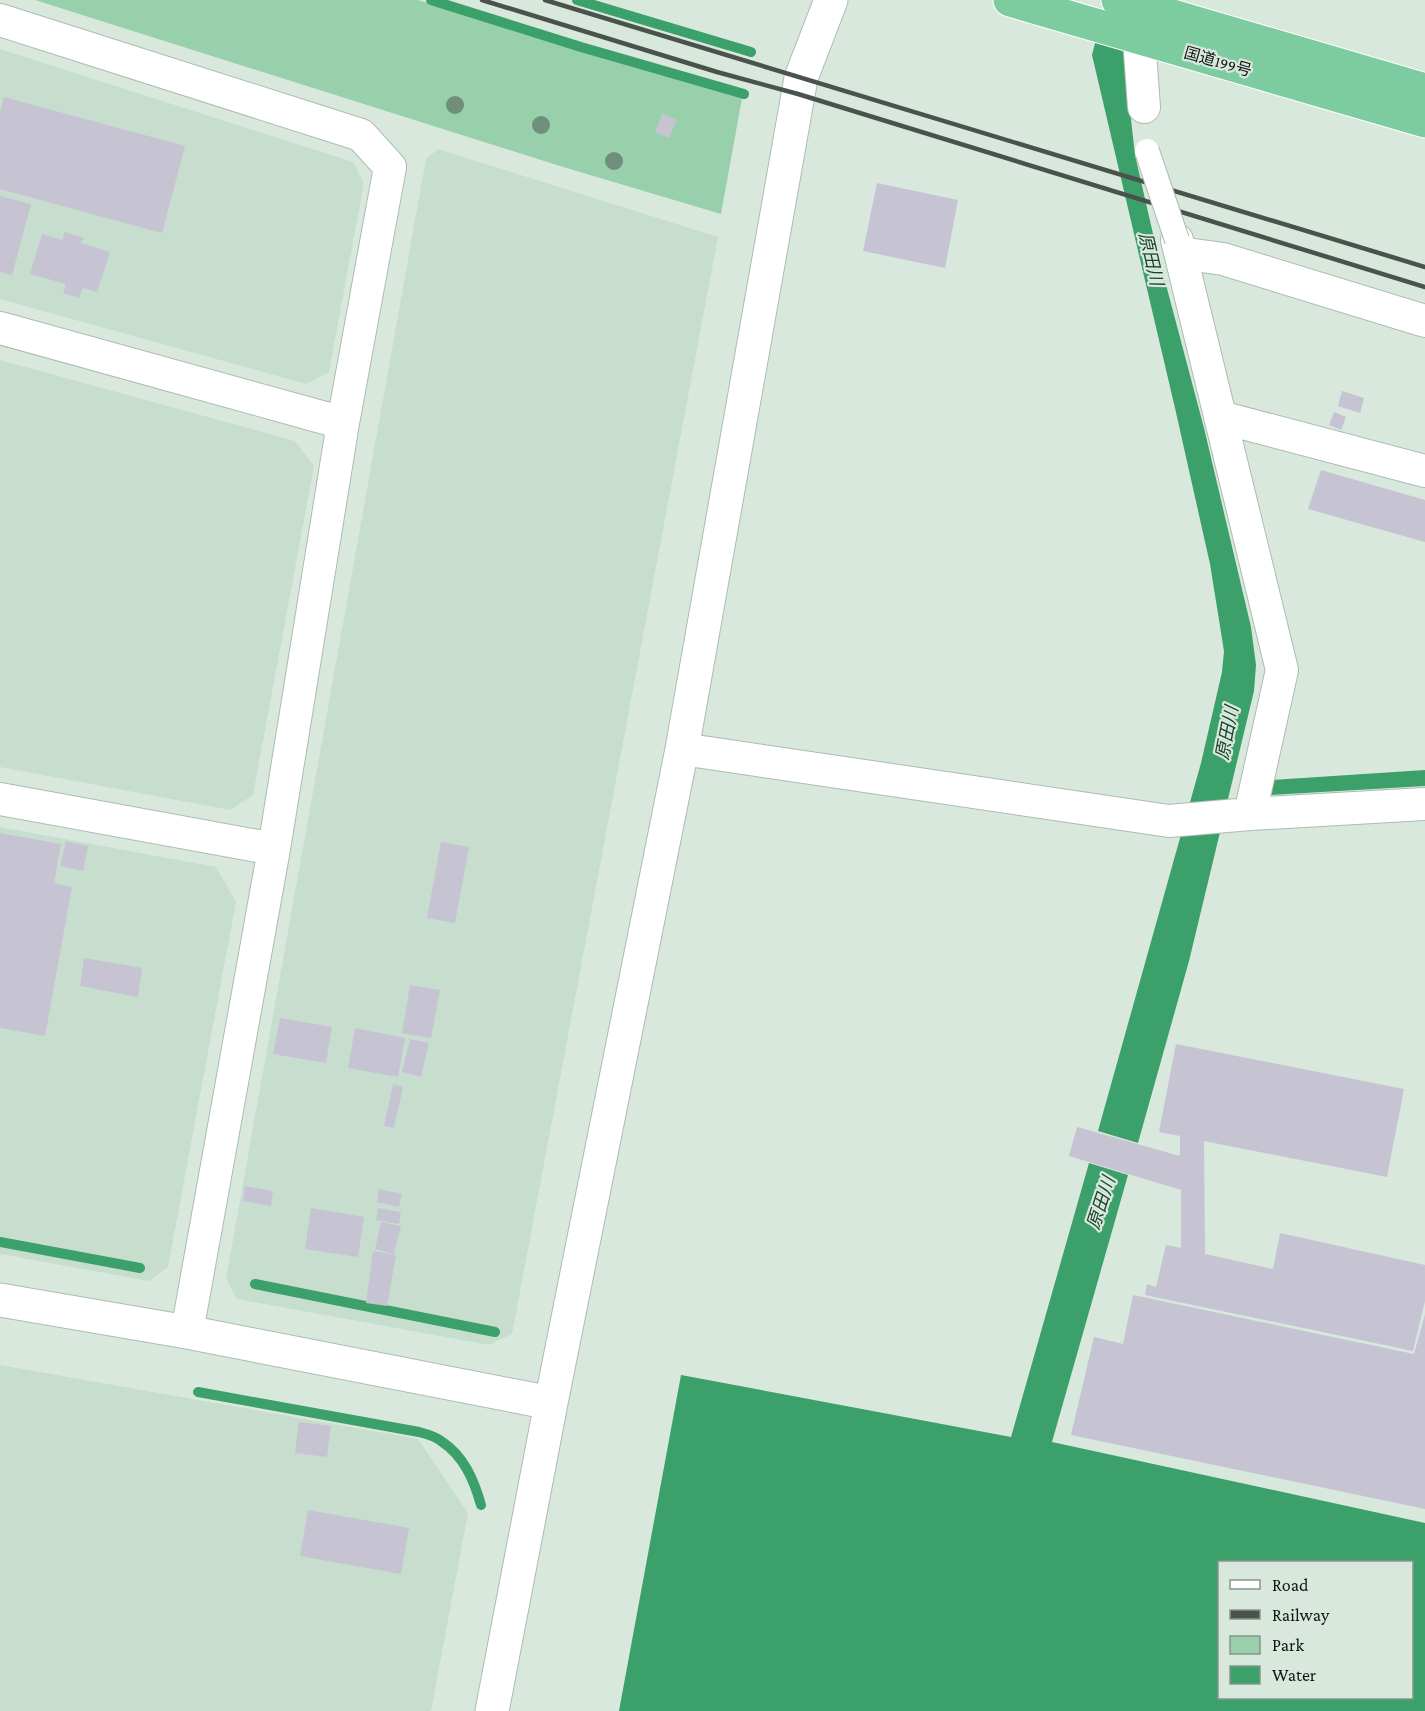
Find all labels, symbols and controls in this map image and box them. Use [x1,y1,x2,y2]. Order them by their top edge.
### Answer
street label: 国道199号 [1182,44,1254,79]
water label: 原田川 [1135,230,1167,290]
water label: 原田川 [1212,703,1242,761]
water label: 原田川 [1083,1172,1119,1232]
legend [1218,1561,1413,1699]
text: Road [1272,1575,1309,1595]
text: Railway [1272,1605,1330,1625]
text: Park [1272,1635,1304,1655]
text: Water [1272,1665,1317,1685]

